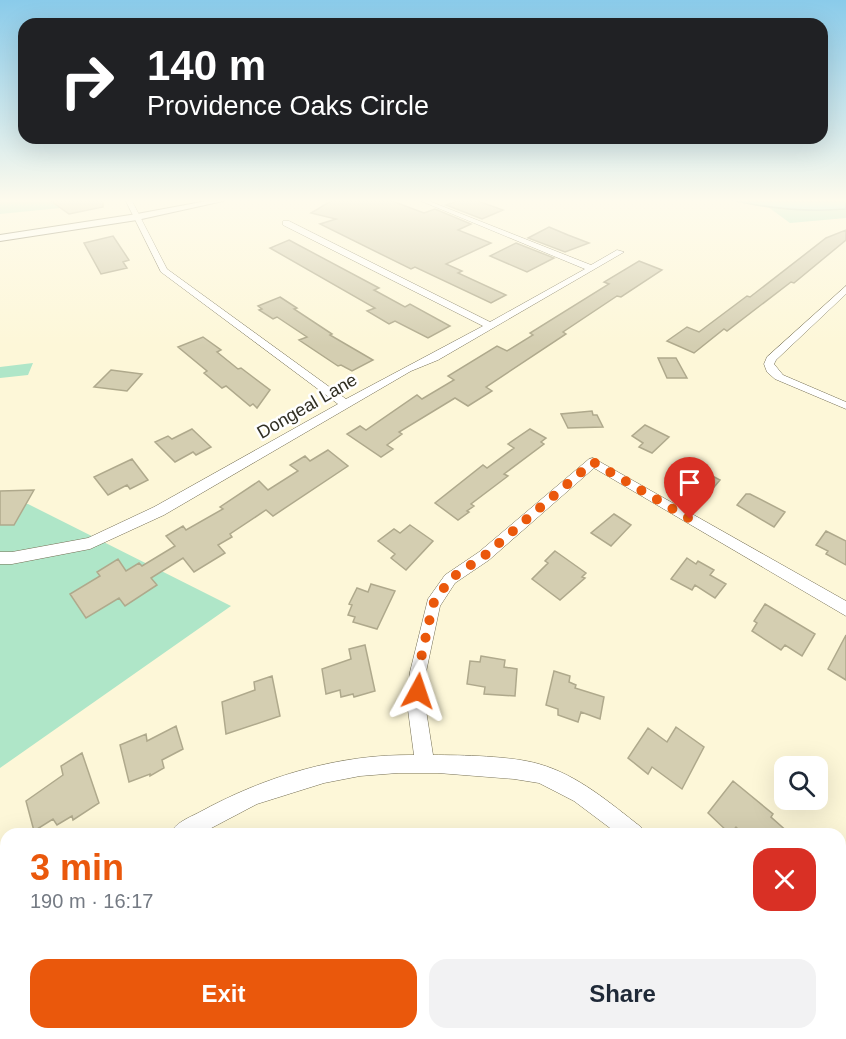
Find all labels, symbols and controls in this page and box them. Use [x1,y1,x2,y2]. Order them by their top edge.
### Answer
icon: right [48,42,126,120]
text: 140 m [147,42,266,89]
text: Providence Oaks Circle [147,91,429,121]
street label: Dongeal Lane [253,369,361,443]
pin [664,457,715,519]
icon: arrive [673,466,706,499]
position arrow [386,659,450,723]
map controls [774,756,828,810]
button: search [774,756,828,810]
text: 3 min [30,847,124,888]
button: close [753,848,816,911]
text: 190 m · 16:17 [30,890,153,912]
button: Exit [30,959,417,1028]
button: Share [429,959,816,1028]

